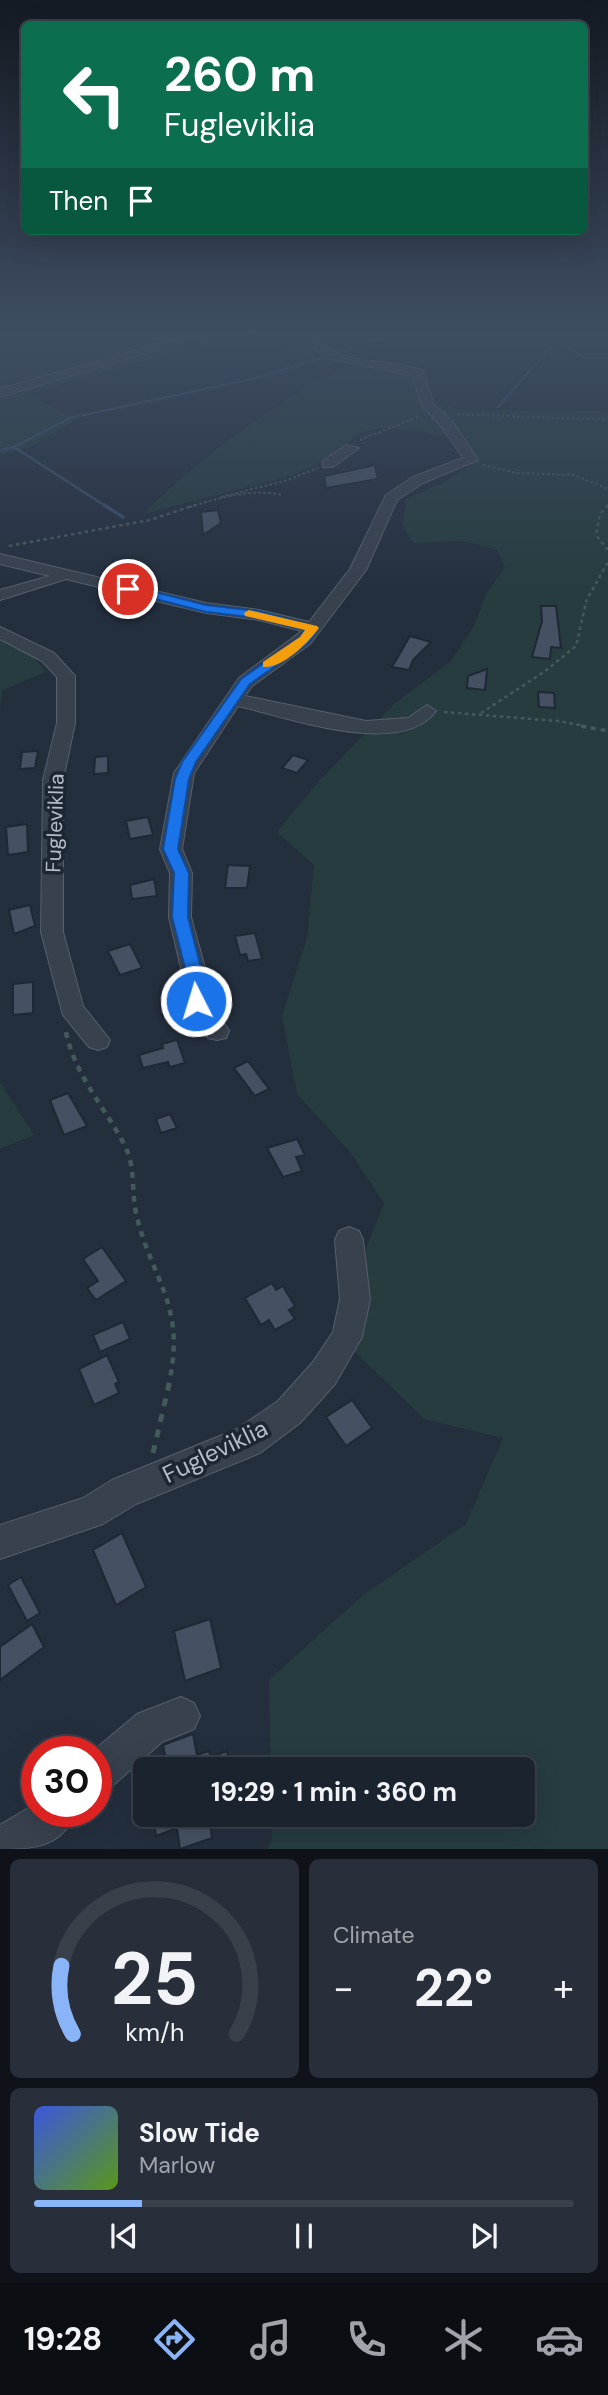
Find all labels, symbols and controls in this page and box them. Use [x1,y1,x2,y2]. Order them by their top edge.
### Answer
text: 260 m [164,42,315,106]
icon: left [49,49,140,140]
text: Fugleviklia [164,104,315,146]
icon: arrive [122,182,160,220]
text: Then [49,184,108,218]
pin [98,559,158,619]
icon: arrive [109,570,147,608]
street label: Fugleviklia [39,773,71,873]
position arrow [159,964,233,1038]
street label: Fugleviklia [157,1412,273,1490]
speed limit sign: 30 [21,1736,112,1827]
text: 19:29 · 1 min · 360 m [211,1775,457,1809]
text: Climate [333,1920,415,1950]
text: 25 [111,1933,198,2028]
text: 22° [414,1954,493,2022]
text: − [333,1963,354,2013]
text: + [553,1963,574,2013]
text: km/h [125,2016,184,2049]
text: Slow Tide [139,2116,260,2150]
text: Marlow [139,2150,215,2180]
icon: previous [105,2217,143,2255]
icon: pause [285,2217,323,2255]
icon: next [465,2217,503,2255]
icon: directions [150,2315,199,2364]
icon: music [246,2315,295,2364]
icon: phone [342,2315,391,2364]
icon: climate [439,2315,488,2364]
icon: car [535,2315,584,2364]
text: 19:28 [24,2318,102,2360]

